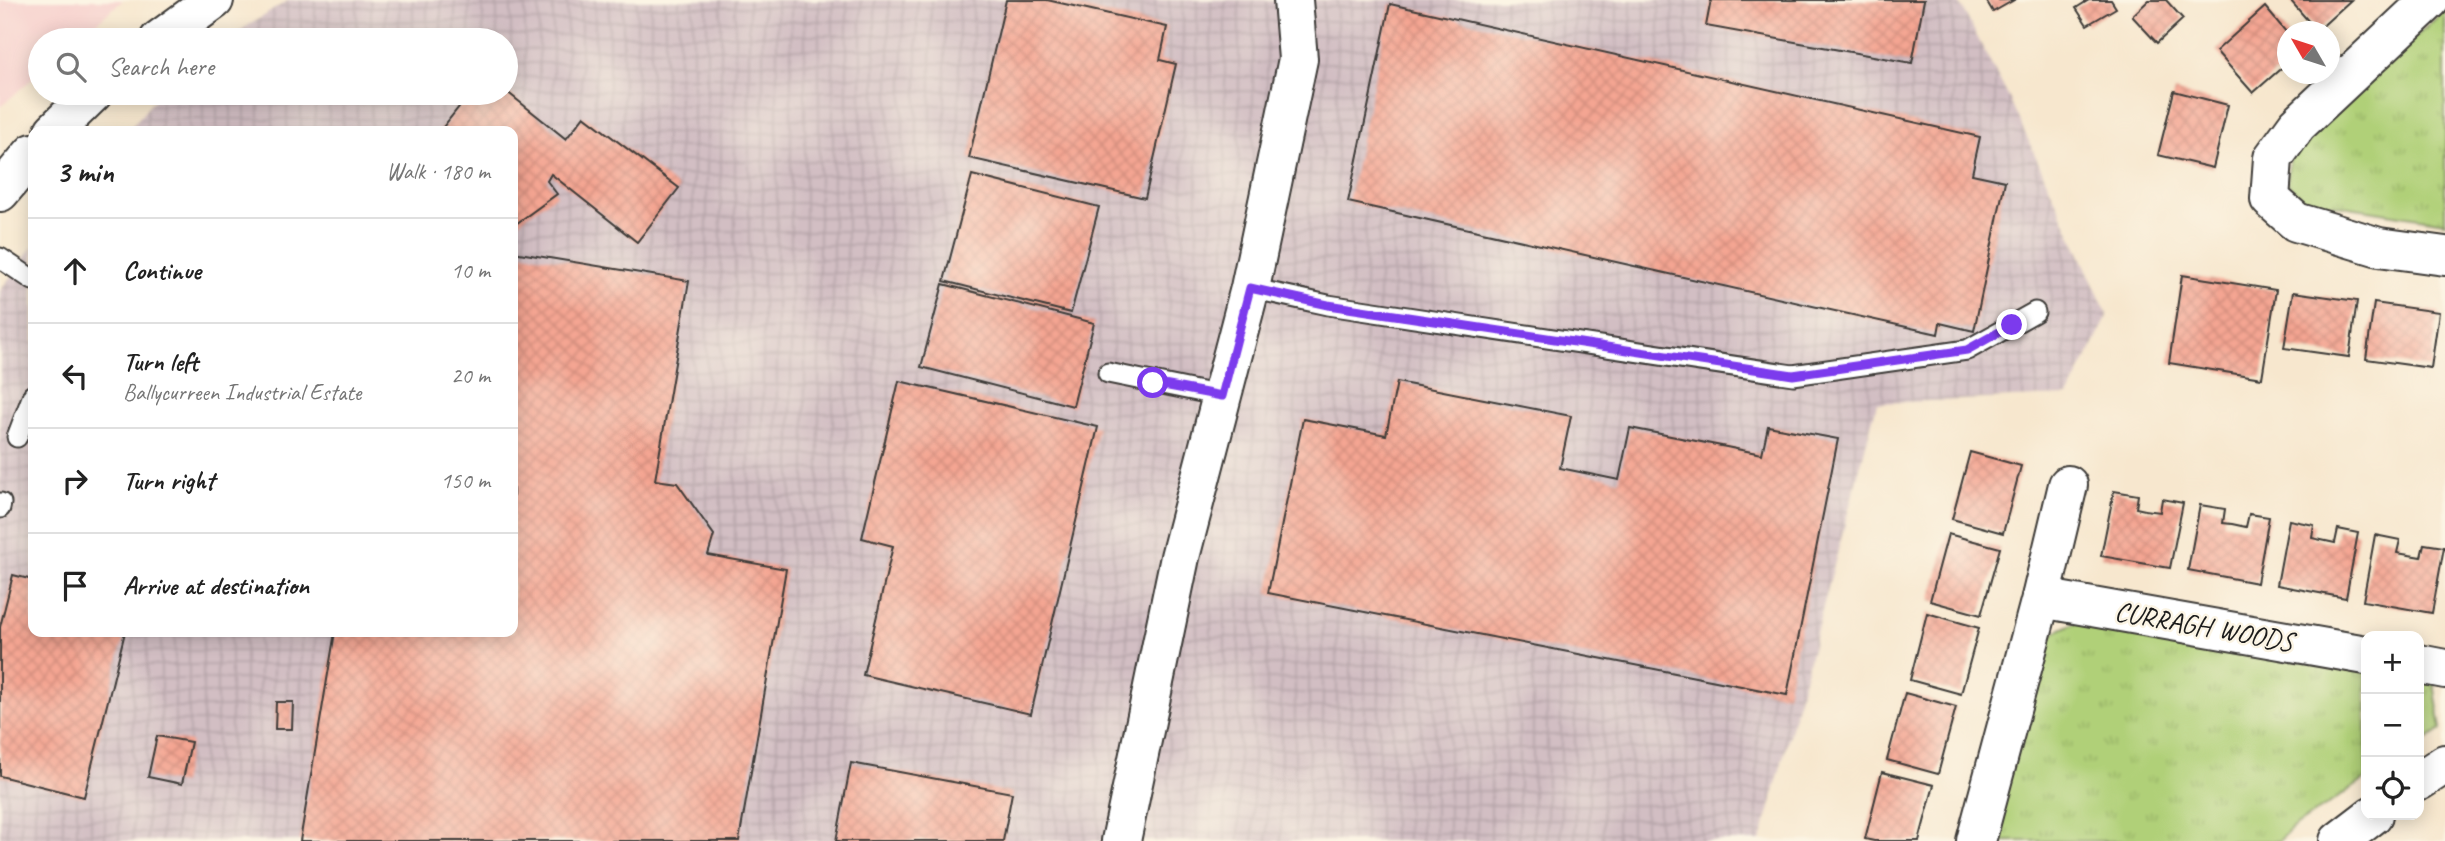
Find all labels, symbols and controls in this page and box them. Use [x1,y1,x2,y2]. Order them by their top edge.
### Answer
north arrow [2277,21,2340,84]
search box [28,28,518,105]
icon: search [52,48,90,86]
text: Search here [108,50,214,83]
text: 3 min [56,153,113,191]
text: Walk · 180 m [386,157,490,186]
icon: ahead [56,252,94,290]
text: Continue [123,254,201,287]
text: 10 m [451,256,490,285]
route end [1996,309,2027,340]
text: Turn left [123,345,198,378]
icon: left [56,357,94,395]
text: 20 m [451,361,490,390]
route start [1137,367,1168,398]
text: Ballycurreen Industrial Estate [123,378,361,407]
icon: right [56,462,94,500]
text: Turn right [123,464,214,497]
text: 150 m [441,466,490,495]
icon: arrive [56,567,94,605]
text: Arrive at destination [123,569,309,602]
street label: CURRAGH WOODS [2112,593,2299,660]
map controls [2361,631,2424,820]
button: + [2361,631,2424,694]
button: − [2361,694,2424,757]
button: locate [2361,757,2424,820]

